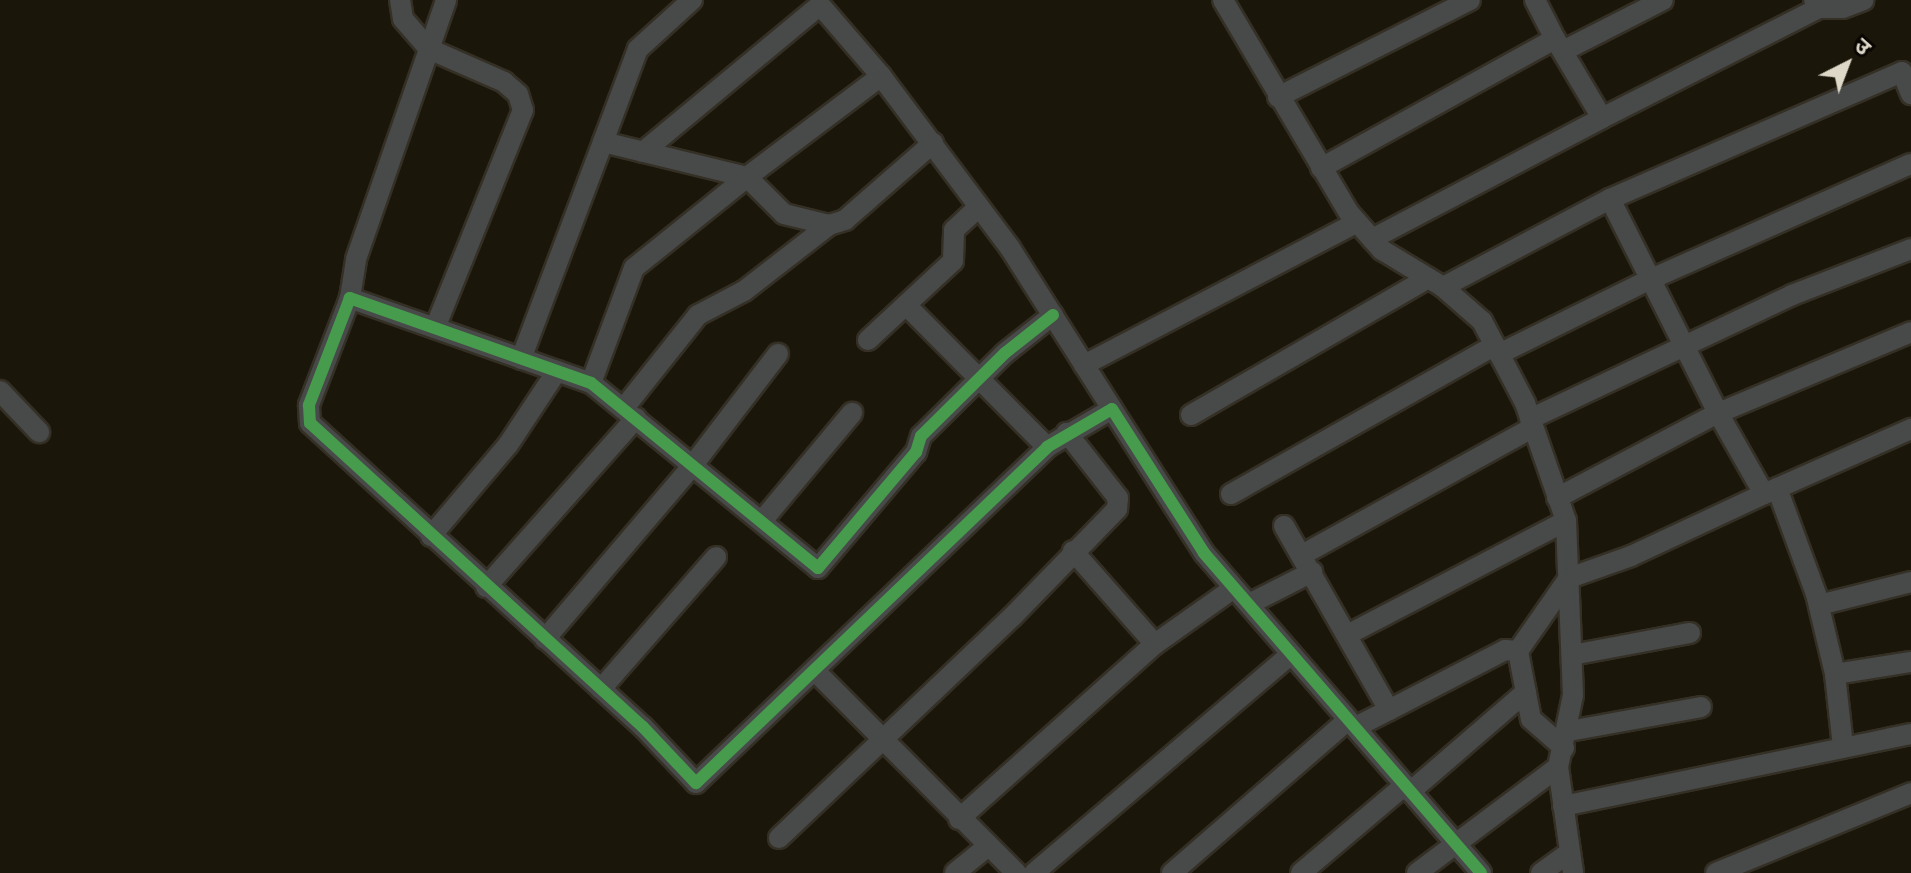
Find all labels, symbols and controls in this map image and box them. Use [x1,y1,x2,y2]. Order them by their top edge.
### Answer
north arrow [1807,24,1887,104]
text: उ [1850,31,1877,60]

